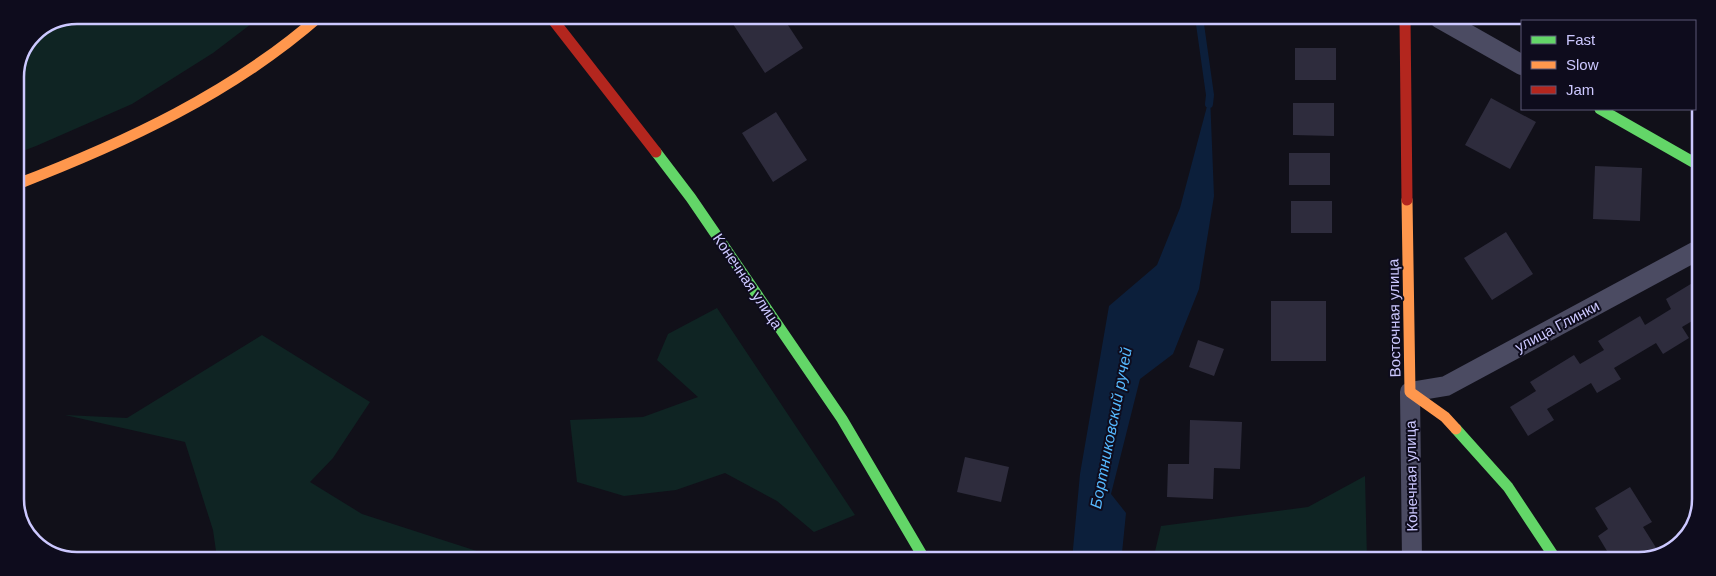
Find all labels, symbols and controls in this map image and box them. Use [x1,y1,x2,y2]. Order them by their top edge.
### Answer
legend [1521,20,1696,110]
text: Fast [1566,31,1596,48]
text: Slow [1566,56,1599,73]
text: Jam [1566,81,1594,98]
street label: Конечная улица [710,230,786,332]
street label: Восточная улица [1384,258,1404,377]
street label: улица Глинки [1512,297,1602,355]
water label: Бортниковский ручей [1087,346,1135,510]
street label: Конечная улица [1402,420,1420,532]

